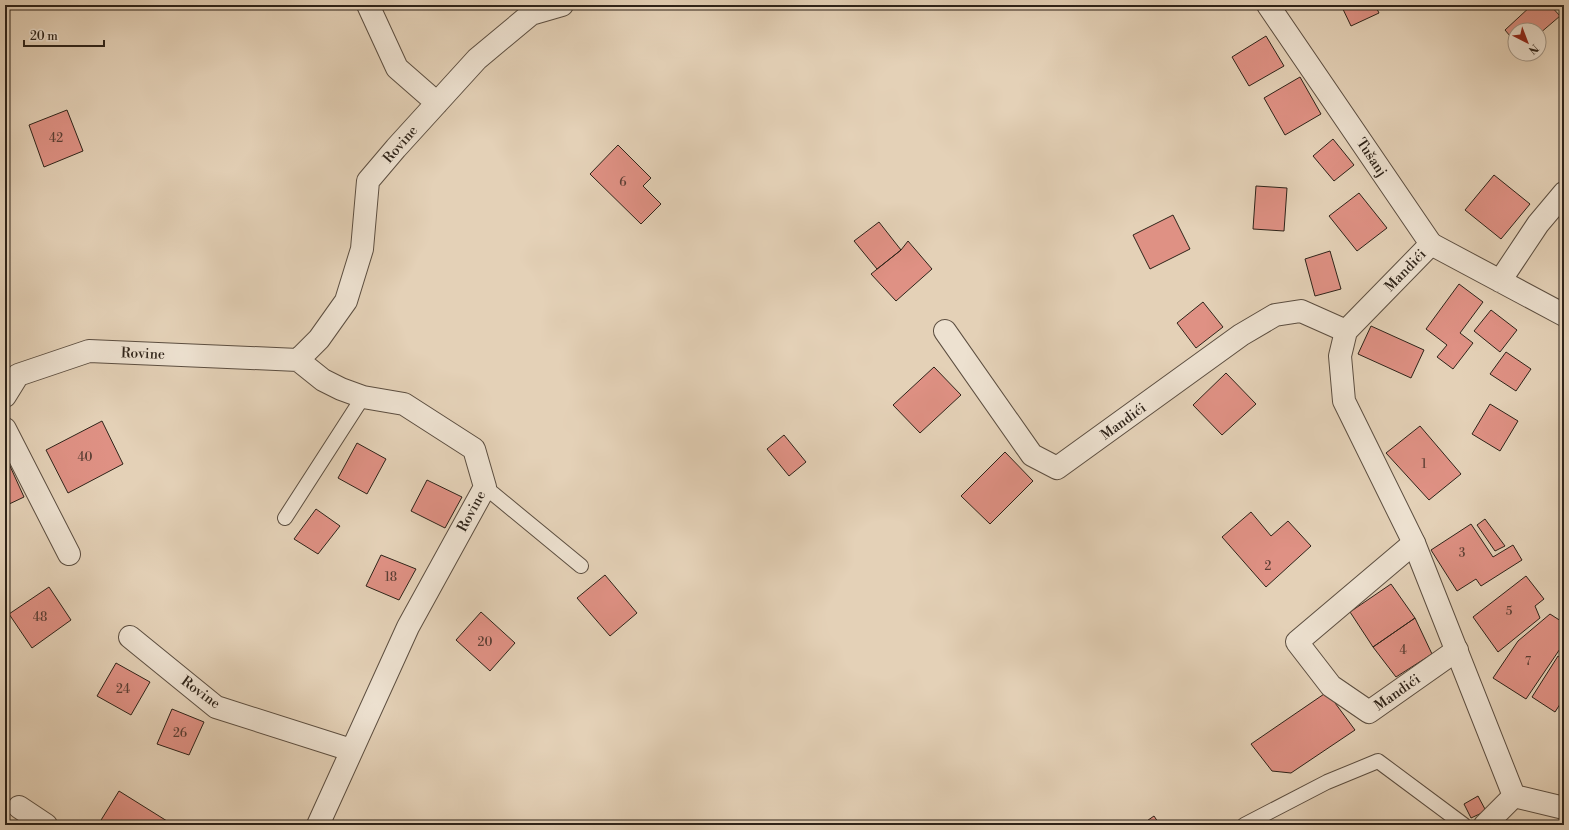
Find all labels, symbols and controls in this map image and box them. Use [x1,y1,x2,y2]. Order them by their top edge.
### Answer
scale bar [24,22,104,48]
north arrow [1507,22,1547,62]
text: 20 m [30,29,58,44]
text: N [1525,41,1541,57]
street label: Rovine [379,122,422,167]
house number: 42 [49,131,63,146]
street label: Tušanj [1352,135,1391,180]
house number: 6 [619,175,627,190]
street label: Mandići [1381,245,1431,296]
street label: Rovine [121,344,165,364]
street label: Mandići [1097,399,1150,444]
house number: 40 [77,450,93,465]
house number: 1 [1421,457,1427,472]
street label: Rovine [454,488,490,535]
house number: 3 [1459,546,1466,561]
house number: 2 [1265,559,1272,574]
house number: 18 [385,570,397,585]
house number: 5 [1506,604,1513,619]
house number: 48 [33,610,47,625]
house number: 20 [478,635,492,650]
house number: 4 [1399,643,1407,658]
house number: 7 [1525,654,1531,669]
street label: Mandići [1371,670,1424,715]
street label: Rovine [177,673,224,713]
house number: 24 [116,682,130,697]
house number: 26 [173,726,187,741]

